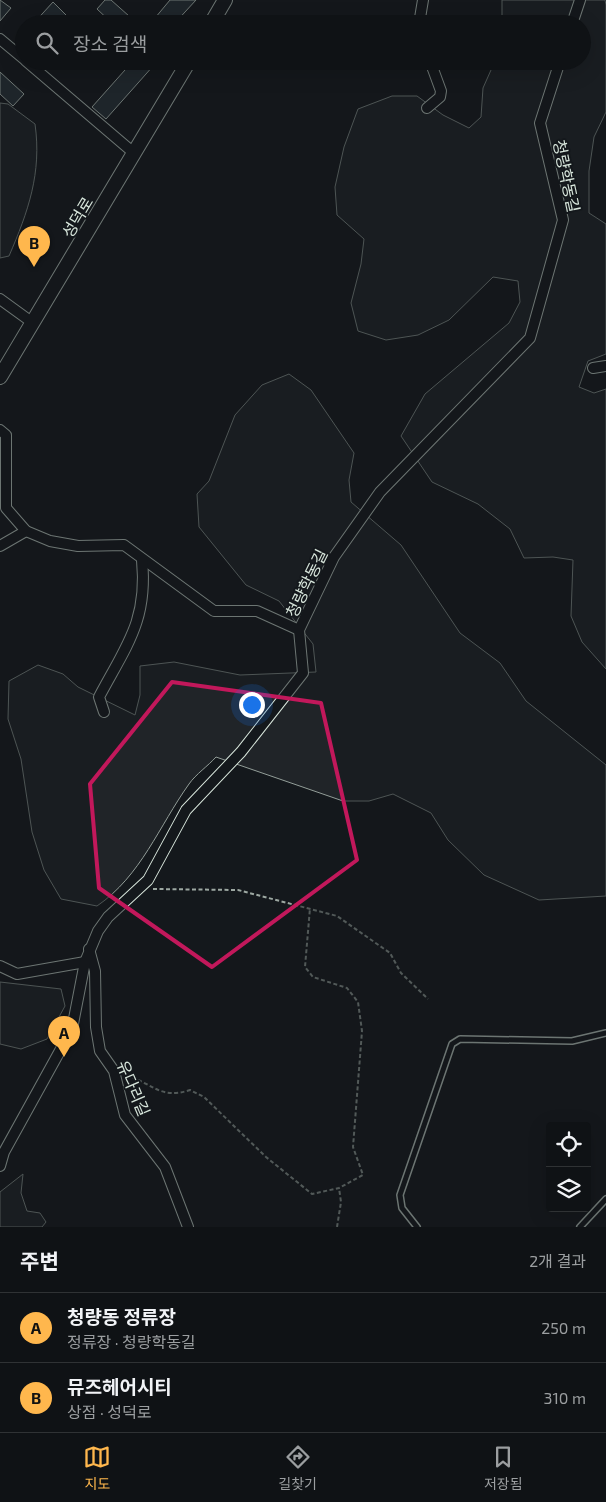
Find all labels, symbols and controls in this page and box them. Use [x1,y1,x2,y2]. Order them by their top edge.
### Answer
search box [15,15,591,70]
icon: search [33,29,61,57]
text: 장소 검색 [73,32,147,55]
street label: 청량학동길 [550,138,584,214]
street label: 성덕로 [57,193,97,241]
pin: B [18,226,50,267]
street label: 청량학동길 [281,546,331,620]
your location [239,692,265,718]
pin: A [48,1016,80,1057]
street label: 유다리길 [114,1057,154,1119]
map controls [546,1122,591,1212]
button: locate [546,1122,591,1167]
button: layers [546,1167,591,1212]
text: 주변 [20,1248,59,1273]
text: 2개 결과 [529,1251,586,1270]
text: 청량동 정류장 [67,1305,176,1328]
text: A [31,1318,41,1337]
text: 250 m [541,1318,586,1337]
text: 정류장 · 청량학동길 [67,1332,196,1351]
text: 뮤즈헤어시티 [67,1375,172,1398]
text: B [31,1388,41,1407]
text: 310 m [544,1388,586,1407]
text: 상점 · 성덕로 [67,1402,152,1421]
tab: 지도 [83,1443,111,1493]
tab: 길찾기 [278,1443,317,1493]
tab: 저장됨 [484,1443,523,1493]

